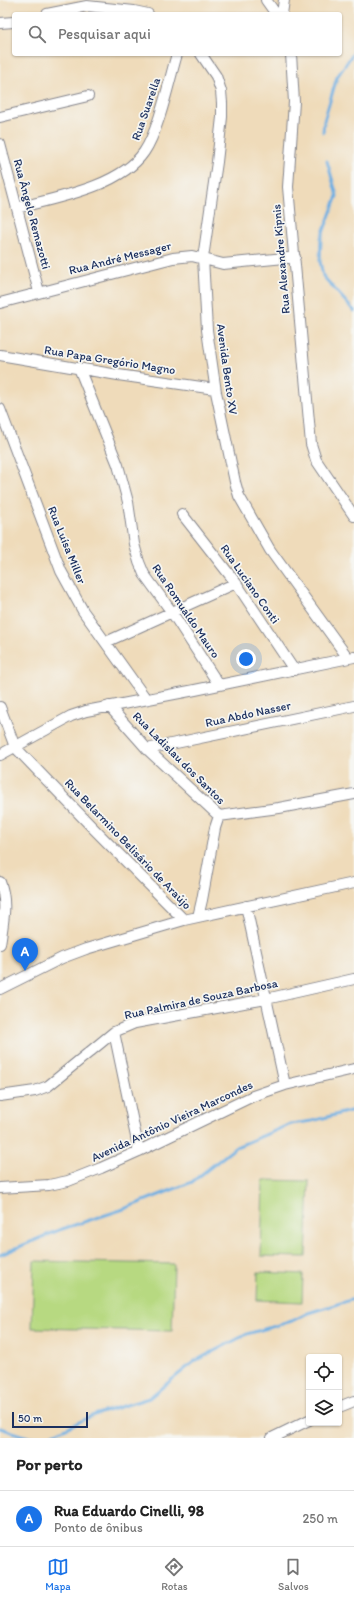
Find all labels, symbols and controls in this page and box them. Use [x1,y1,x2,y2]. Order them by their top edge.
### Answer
search box [12,12,342,56]
icon: search [26,23,48,45]
text: Pesquisar aqui [58,25,151,43]
street label: Rua Suarella [129,75,164,142]
street label: Rua Ângelo Remazotti [11,157,53,271]
street label: Rua Alexandre Kipnis [269,204,293,314]
street label: Rua André Messager [67,238,173,277]
street label: Avenida Bento XV [214,323,240,415]
street label: Rua Papa Gregório Magno [43,343,177,377]
street label: Rua Luísa Miller [45,504,89,586]
street label: Rua Luciano Conti [218,542,282,626]
street label: Rua Romualdo Mauro [149,561,223,661]
your location [236,649,256,669]
street label: Rua Abdo Nasser [204,698,292,730]
street label: Rua Ladislau dos Santos [130,709,228,807]
street label: Rua Belarmino Belisário de Araújo [62,776,194,912]
pin: A [12,938,38,971]
street label: Rua Palmira de Souza Barbosa [123,976,280,1022]
street label: Avenida Antônio Vieira Marcondes [89,1077,255,1165]
map controls [306,1354,342,1426]
button: locate [306,1354,342,1390]
button: layers [306,1390,342,1426]
scale bar [12,1410,88,1429]
text: 50 m [18,1412,42,1425]
text: Por perto [16,1454,83,1474]
text: Rua Eduardo Cinelli, 98 [54,1502,204,1520]
text: A [25,1511,33,1526]
text: 250 m [302,1511,338,1526]
text: Ponto de ônibus [54,1520,143,1535]
tab: Mapa [45,1556,71,1593]
tab: Rotas [161,1556,188,1593]
tab: Salvos [278,1556,309,1593]

